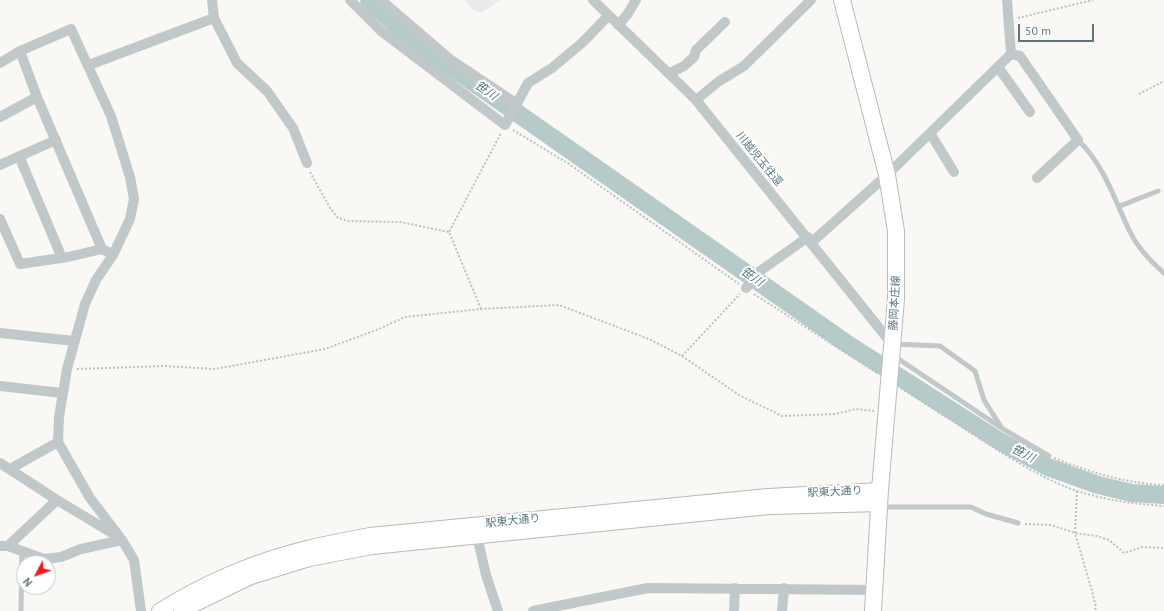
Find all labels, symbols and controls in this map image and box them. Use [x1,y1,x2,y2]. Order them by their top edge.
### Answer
scale bar [1020,16,1096,42]
text: 50 m [1025,23,1051,38]
water label: 笹川 [472,78,500,104]
street label: 川越児玉往還 [733,129,785,189]
water label: 笹川 [738,264,766,290]
street label: 藤岡本庄線 [887,275,903,331]
water label: 笹川 [1009,442,1037,466]
street label: 駅東大通り [807,484,863,500]
street label: 駅東大通り [485,512,541,530]
north arrow [16,555,56,595]
text: N [20,575,35,590]

